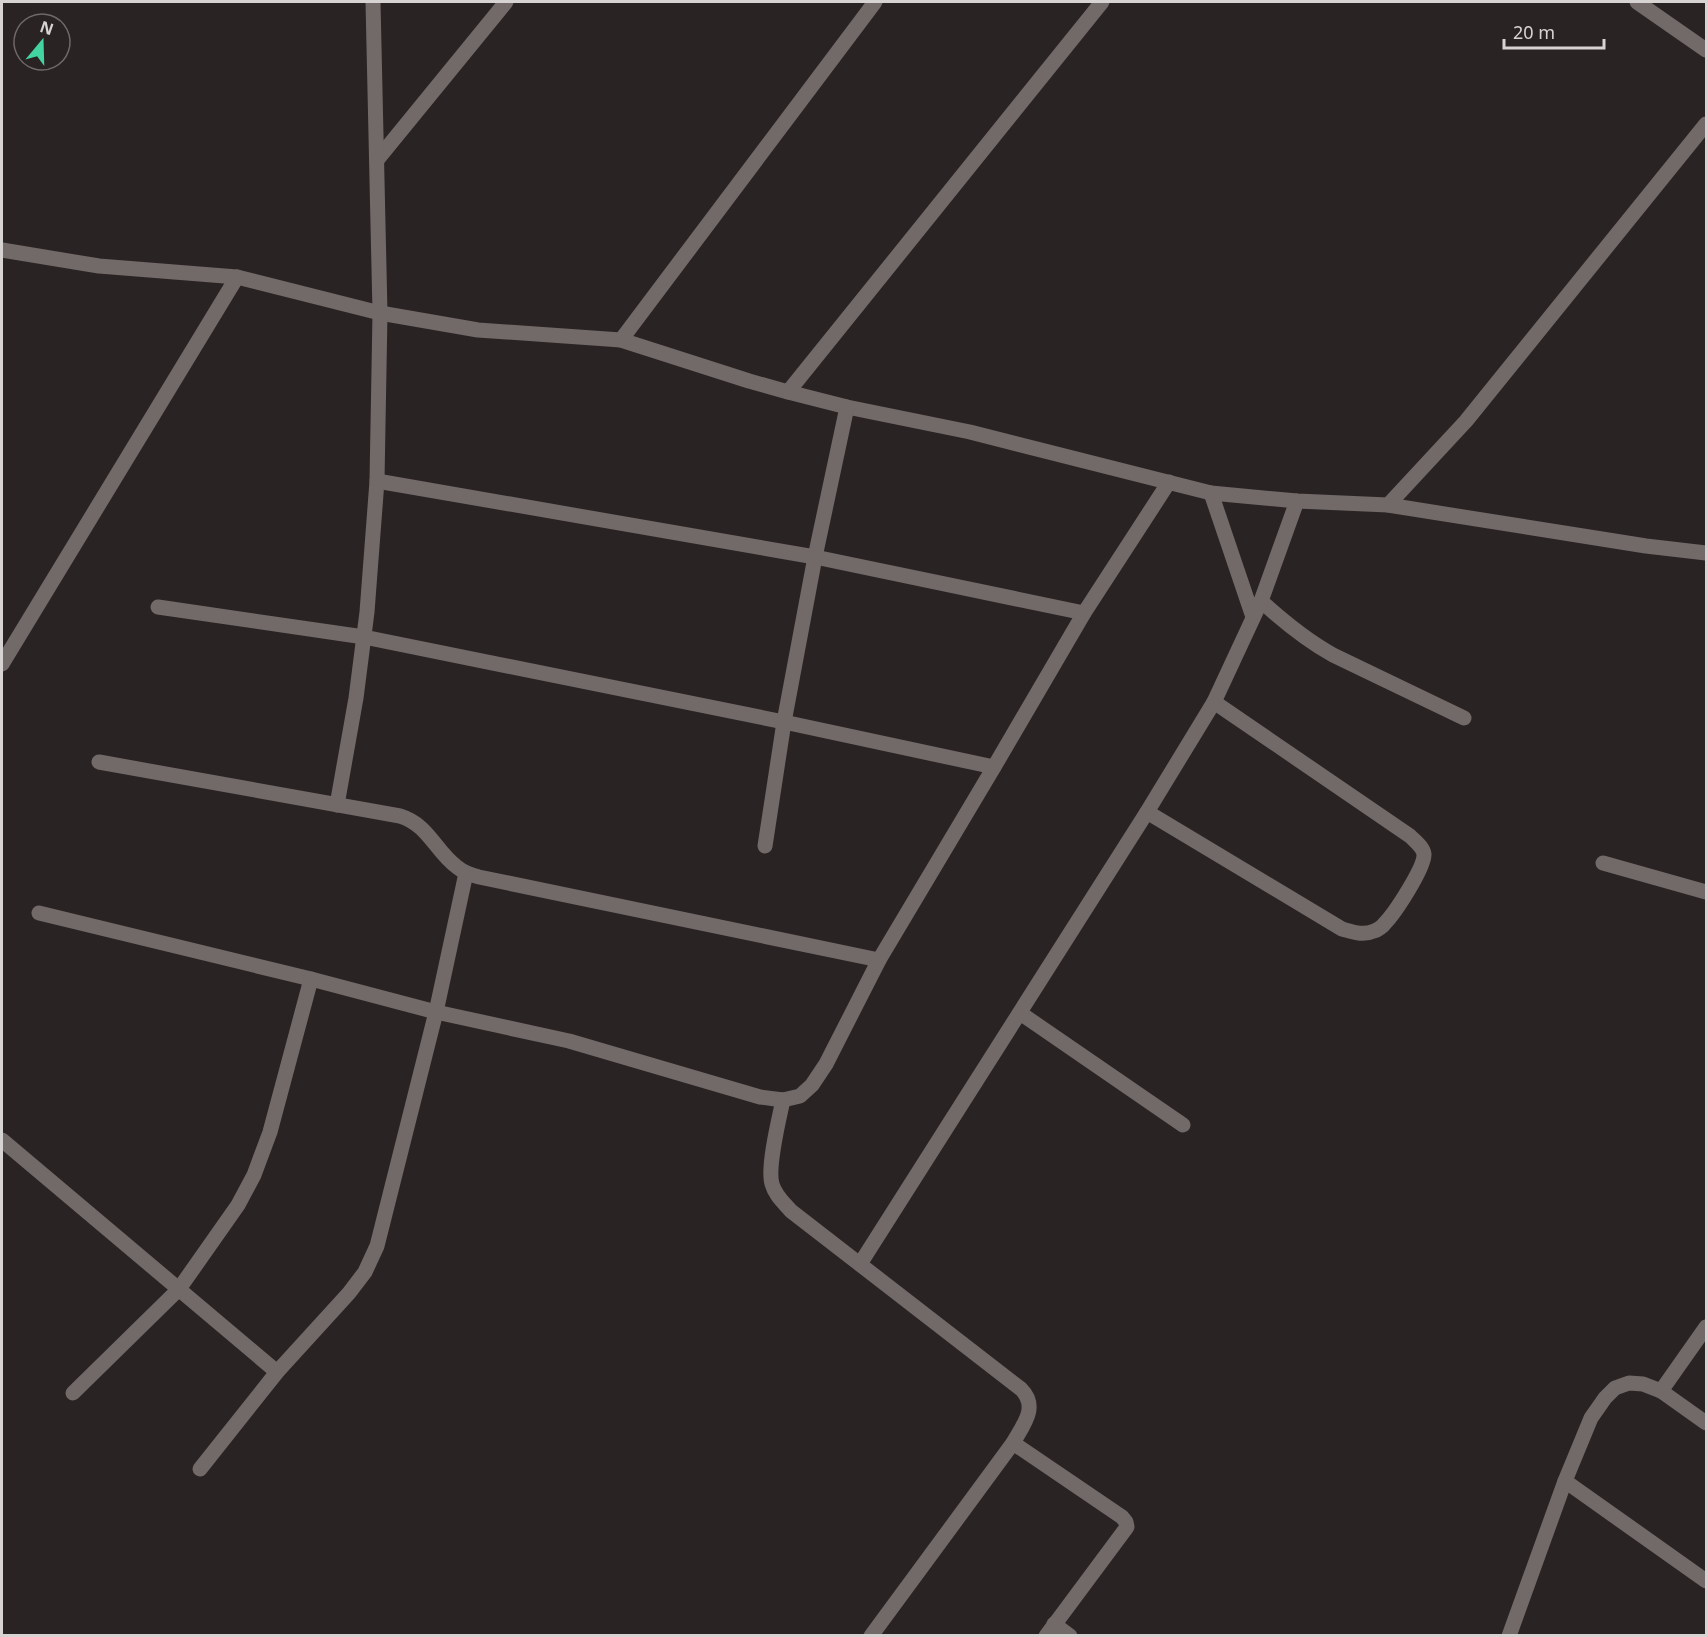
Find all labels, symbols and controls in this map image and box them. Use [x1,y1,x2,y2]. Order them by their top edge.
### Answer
north arrow [12,12,72,72]
scale bar [1504,12,1604,50]
text: N [37,15,57,40]
text: 20 m [1513,20,1555,44]

